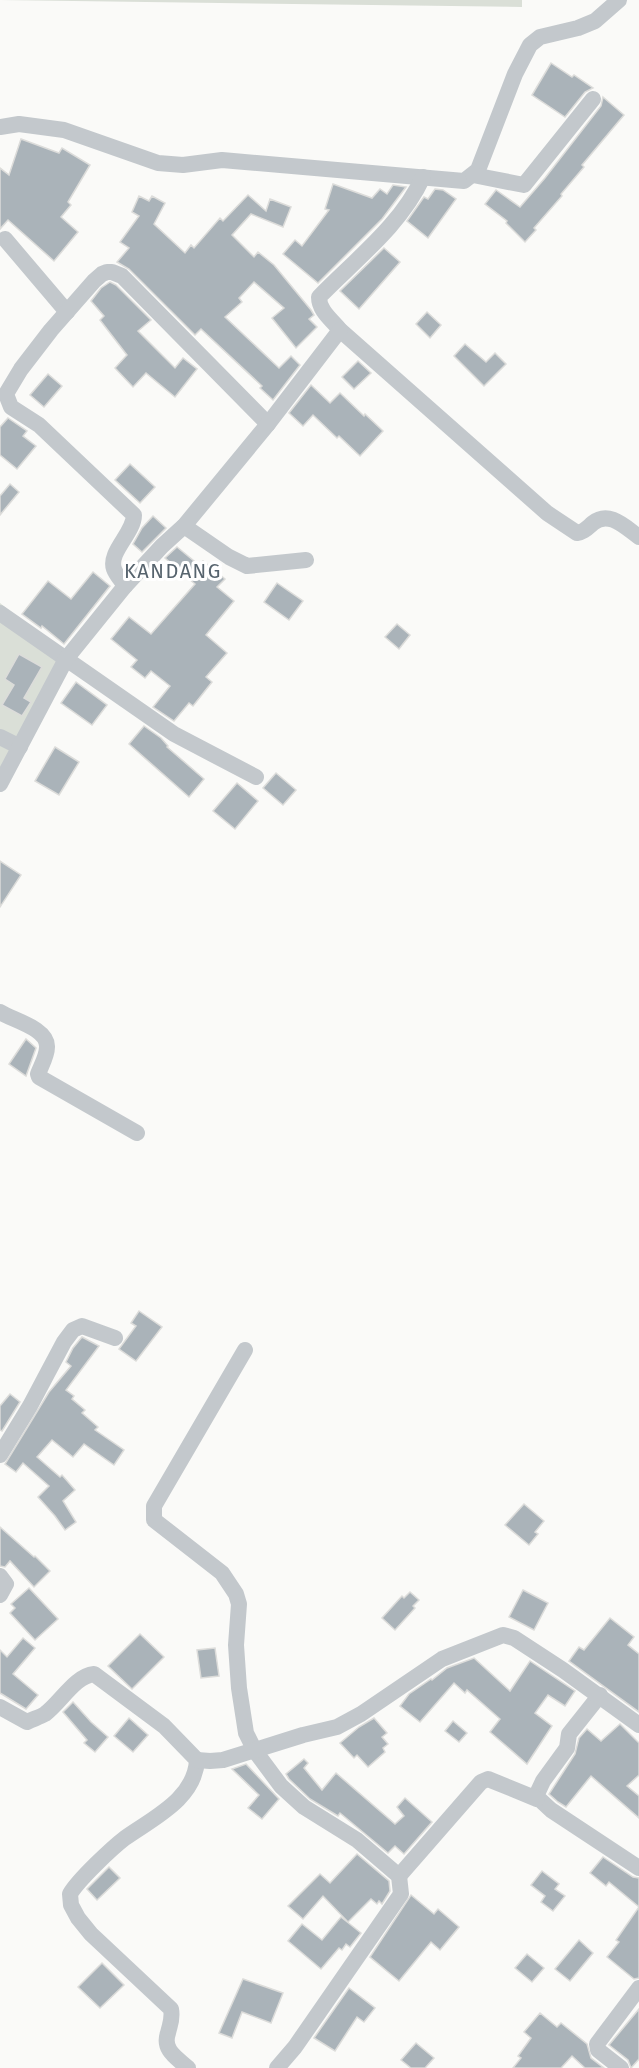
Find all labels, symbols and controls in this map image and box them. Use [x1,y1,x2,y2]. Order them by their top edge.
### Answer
district label: KANDANG [124,559,222,583]

